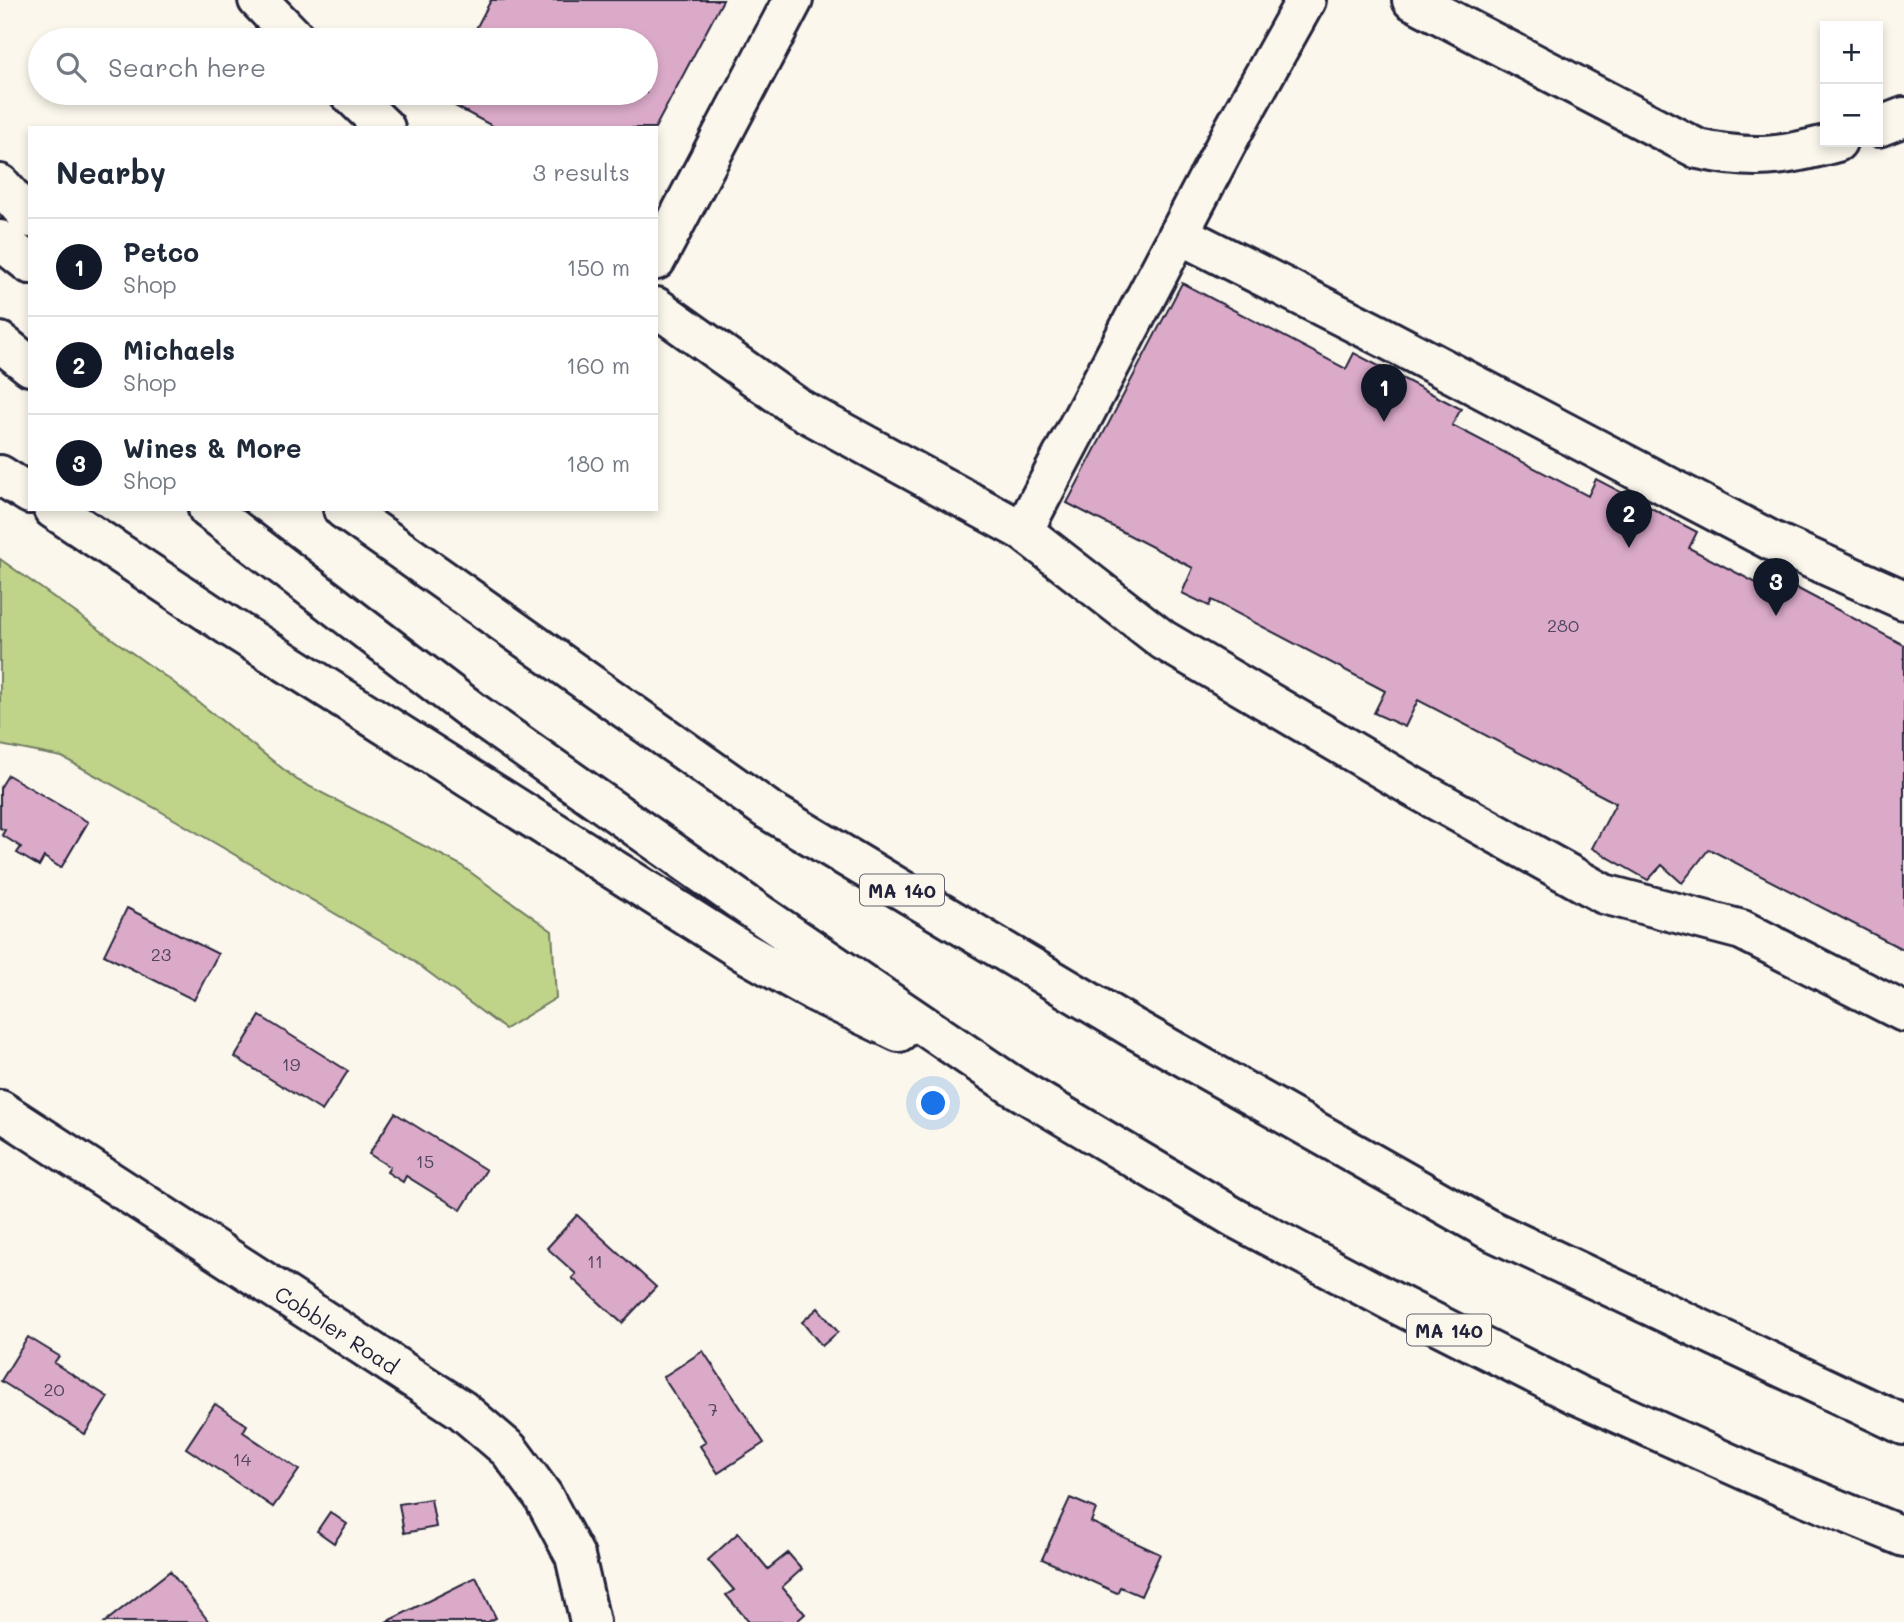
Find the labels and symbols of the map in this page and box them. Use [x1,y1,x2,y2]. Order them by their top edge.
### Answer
pin: 1 [1361,364,1407,422]
pin: 2 [1606,490,1652,548]
pin: 3 [1753,558,1799,616]
house number: 280 [1547,613,1579,637]
road number: MA 140 [860,874,944,906]
house number: 23 [151,942,171,966]
house number: 19 [282,1052,301,1076]
your location [916,1086,950,1120]
house number: 15 [416,1149,434,1173]
house number: 11 [587,1249,603,1273]
street label: Cobbler Road [270,1279,404,1379]
road number: MA 140 [1407,1314,1491,1346]
house number: 20 [43,1377,65,1401]
house number: 7 [708,1397,718,1421]
house number: 14 [233,1447,252,1471]

